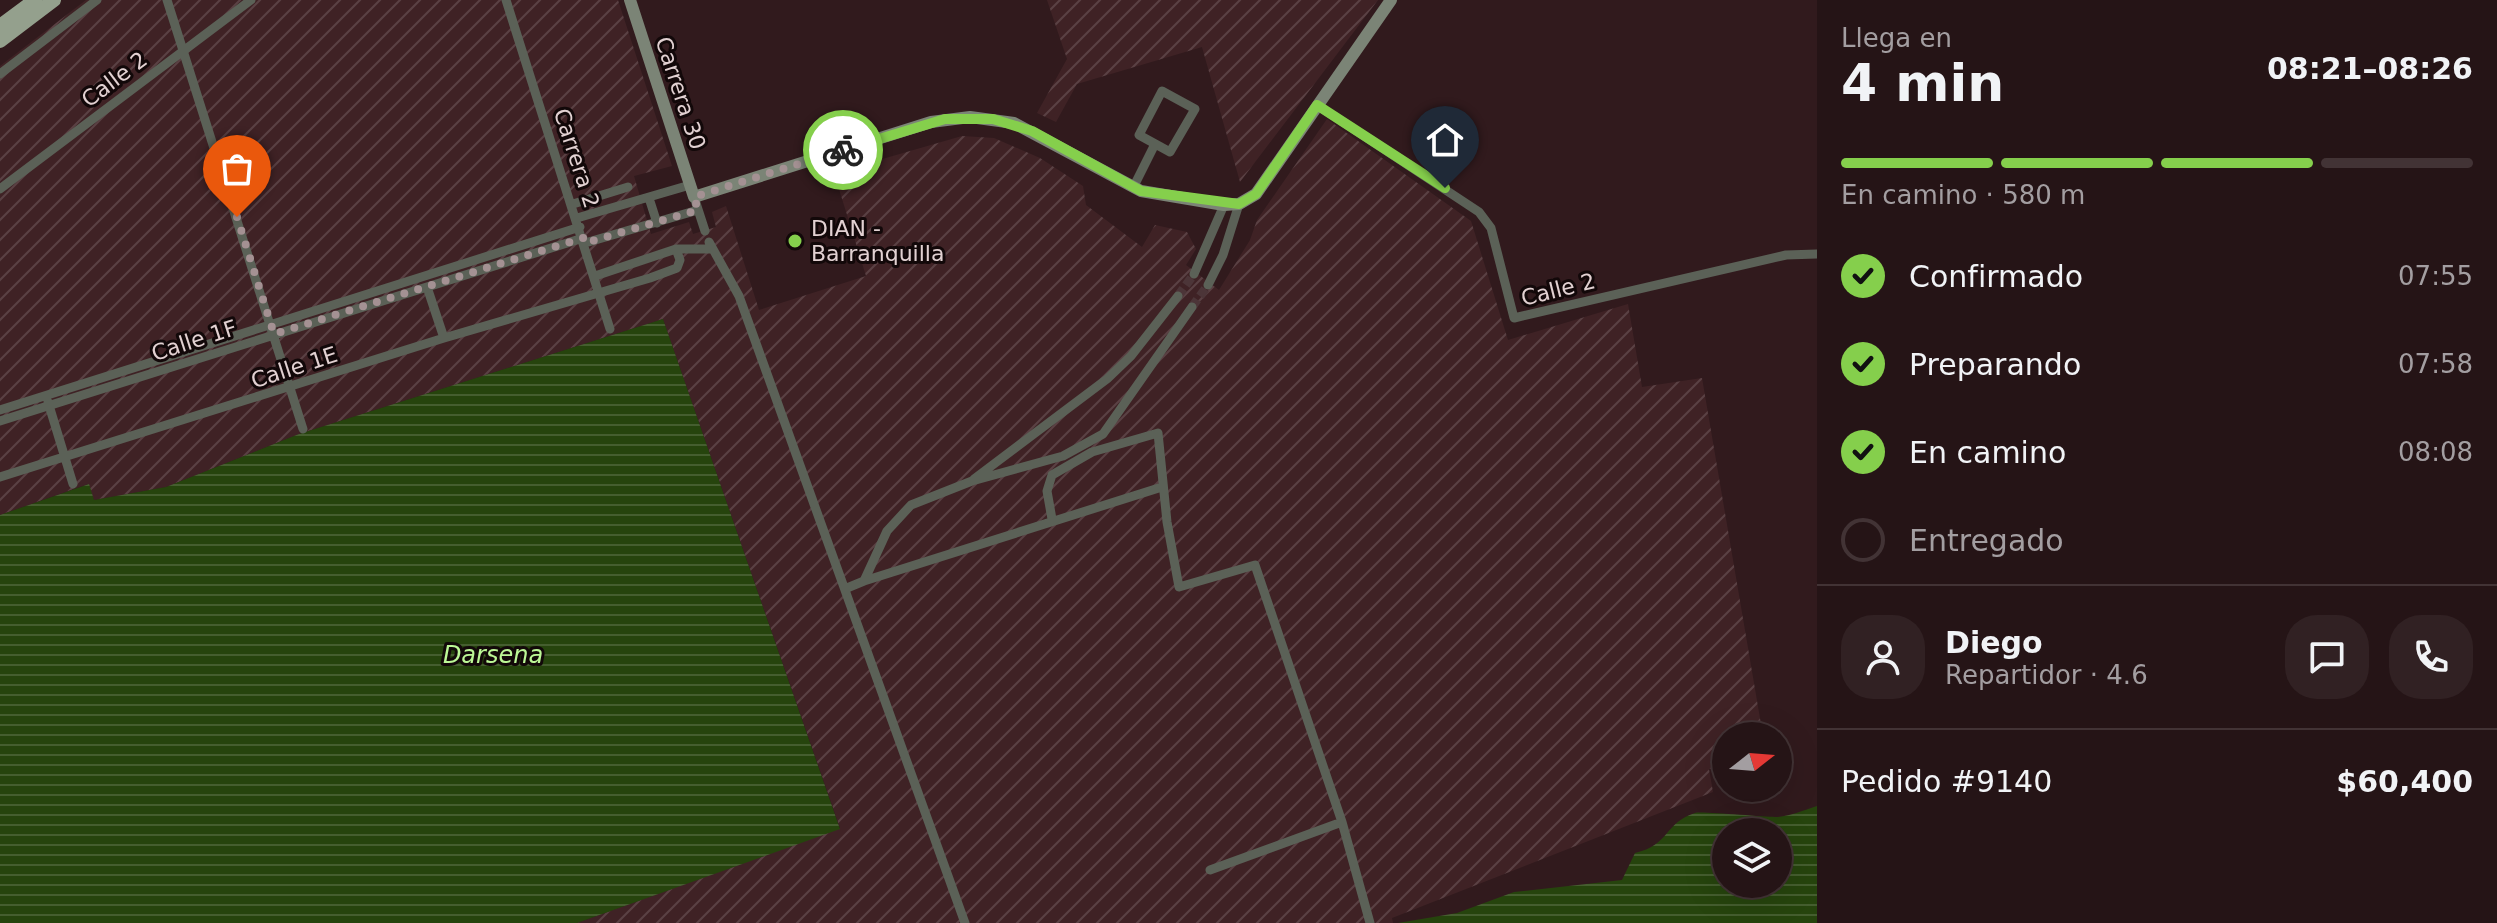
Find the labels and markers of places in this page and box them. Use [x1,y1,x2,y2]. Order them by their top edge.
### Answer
pin [1411,106,1479,188]
pin [203,135,271,217]
place label: DIAN - Barranquilla [811,216,944,266]
marker: DIAN - Barranquilla [786,232,804,250]

